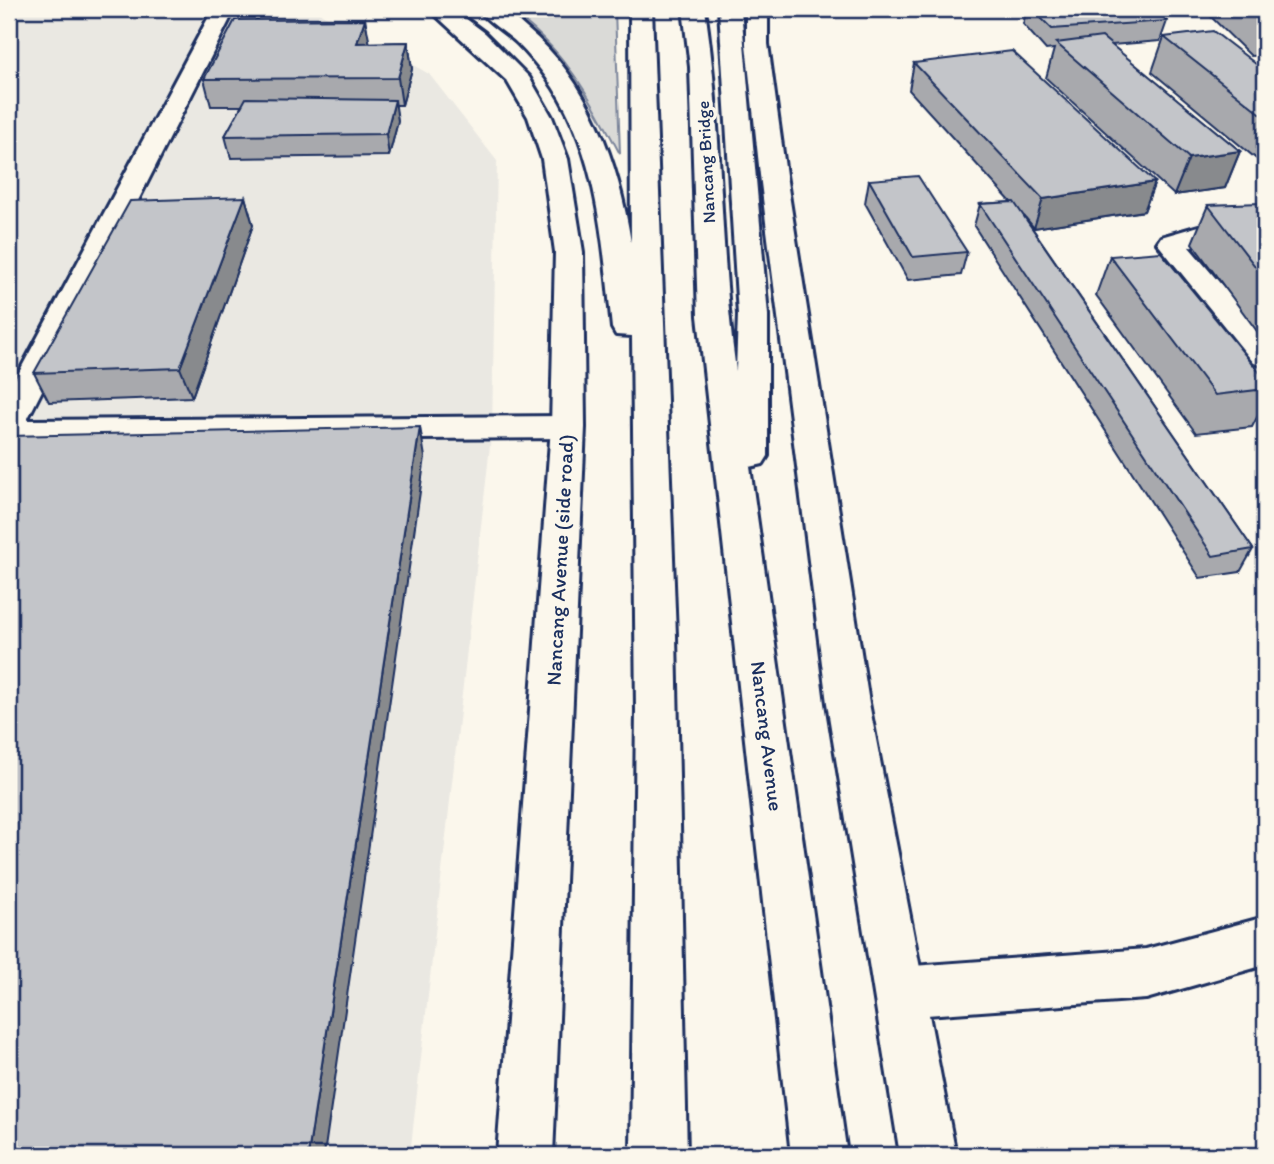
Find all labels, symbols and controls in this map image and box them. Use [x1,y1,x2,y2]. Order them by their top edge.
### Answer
street label: Nancang Bridge [692,100,720,224]
street label: Nancang Avenue (side road) [540,434,579,686]
street label: Nancang Avenue [746,659,789,812]

